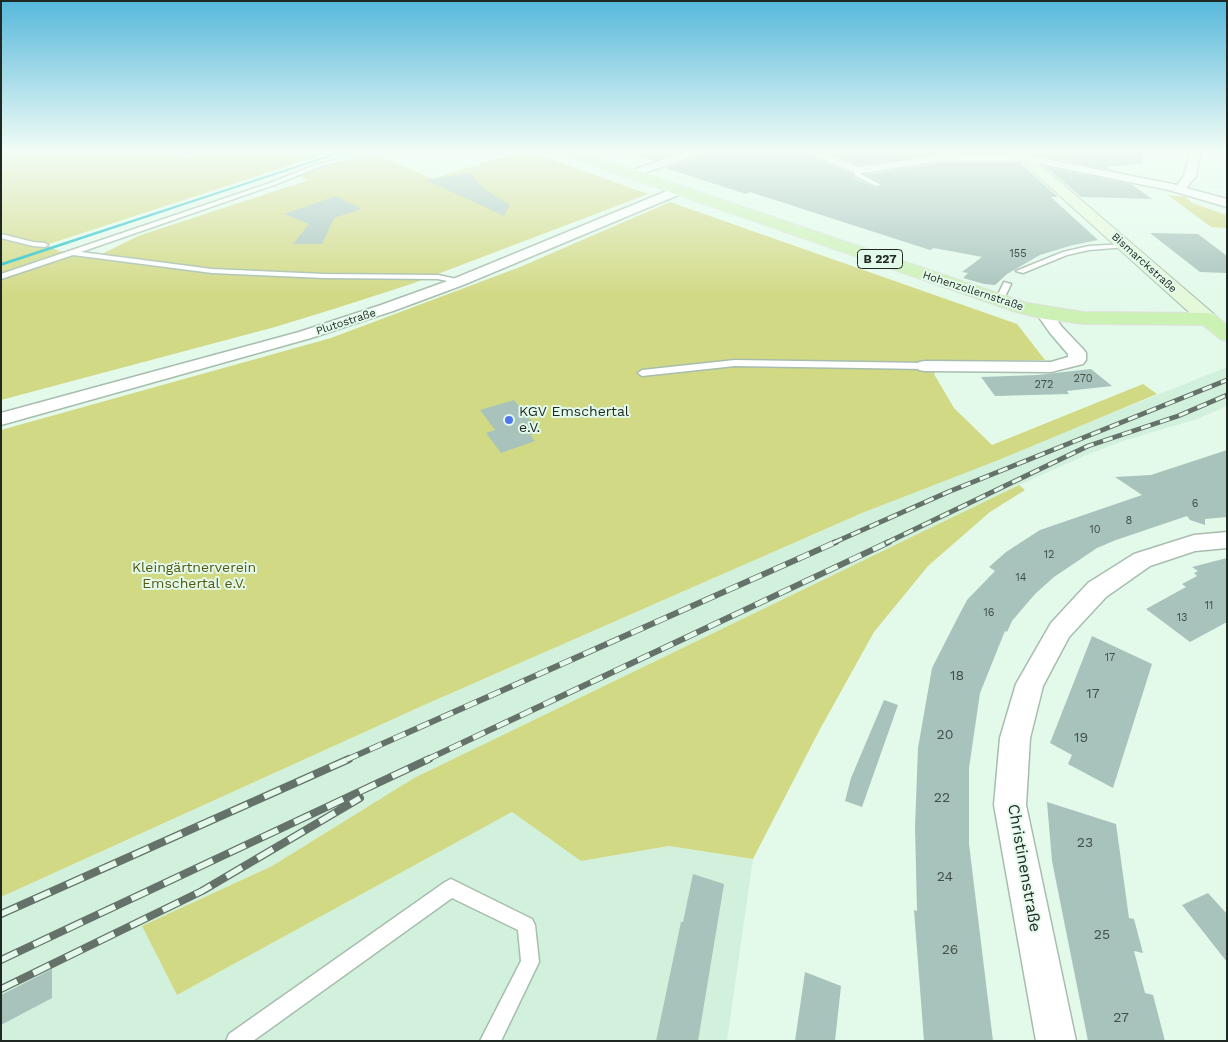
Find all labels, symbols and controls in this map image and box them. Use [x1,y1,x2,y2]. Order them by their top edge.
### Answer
street label: Bismarckstraße [1109,230,1179,296]
house number: 155 [1009,247,1027,261]
road number: B 227 [858,250,902,268]
street label: Hohenzollernstraße [921,268,1025,314]
street label: Plutostraße [314,306,378,338]
house number: 270 [1074,372,1092,386]
house number: 272 [1035,378,1053,392]
place label: KGV Emschertal e.V. [519,404,629,437]
marker: KGV Emschertal e.V. [503,414,515,426]
house number: 6 [1192,497,1198,511]
house number: 8 [1126,514,1132,528]
house number: 10 [1089,523,1101,537]
house number: 12 [1044,548,1054,562]
park label: Kleingärtnerverein Emschertal e.V. [132,560,256,592]
house number: 14 [1015,571,1027,585]
house number: 11 [1205,599,1213,613]
house number: 16 [984,606,994,620]
house number: 13 [1177,611,1187,625]
house number: 17 [1105,651,1115,665]
house number: 18 [950,668,964,684]
house number: 17 [1086,686,1100,702]
house number: 20 [937,727,953,743]
house number: 19 [1074,730,1088,746]
house number: 22 [934,790,950,806]
street label: Christinenstraße [1003,802,1045,934]
house number: 23 [1077,835,1093,851]
house number: 24 [937,869,953,885]
house number: 25 [1094,927,1110,943]
house number: 26 [942,942,958,958]
house number: 27 [1113,1010,1129,1026]

